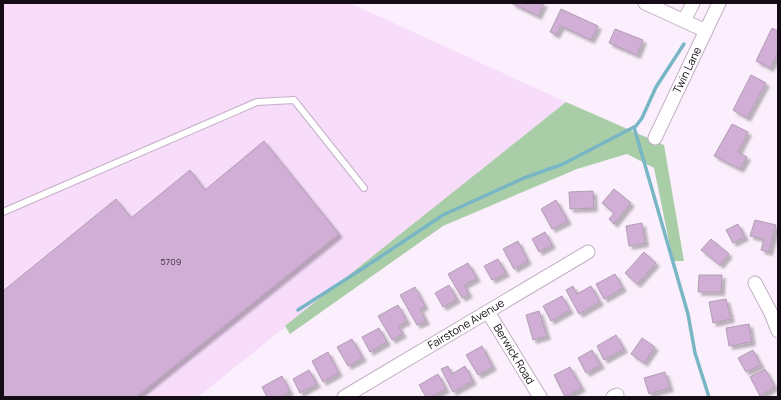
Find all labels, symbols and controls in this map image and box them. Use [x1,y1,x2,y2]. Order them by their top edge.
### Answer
street label: Twin Lane [669,43,705,96]
house number: 5709 [161,255,181,268]
street label: Fairstone Avenue [425,294,507,352]
street label: Berwick Road [490,321,538,387]

